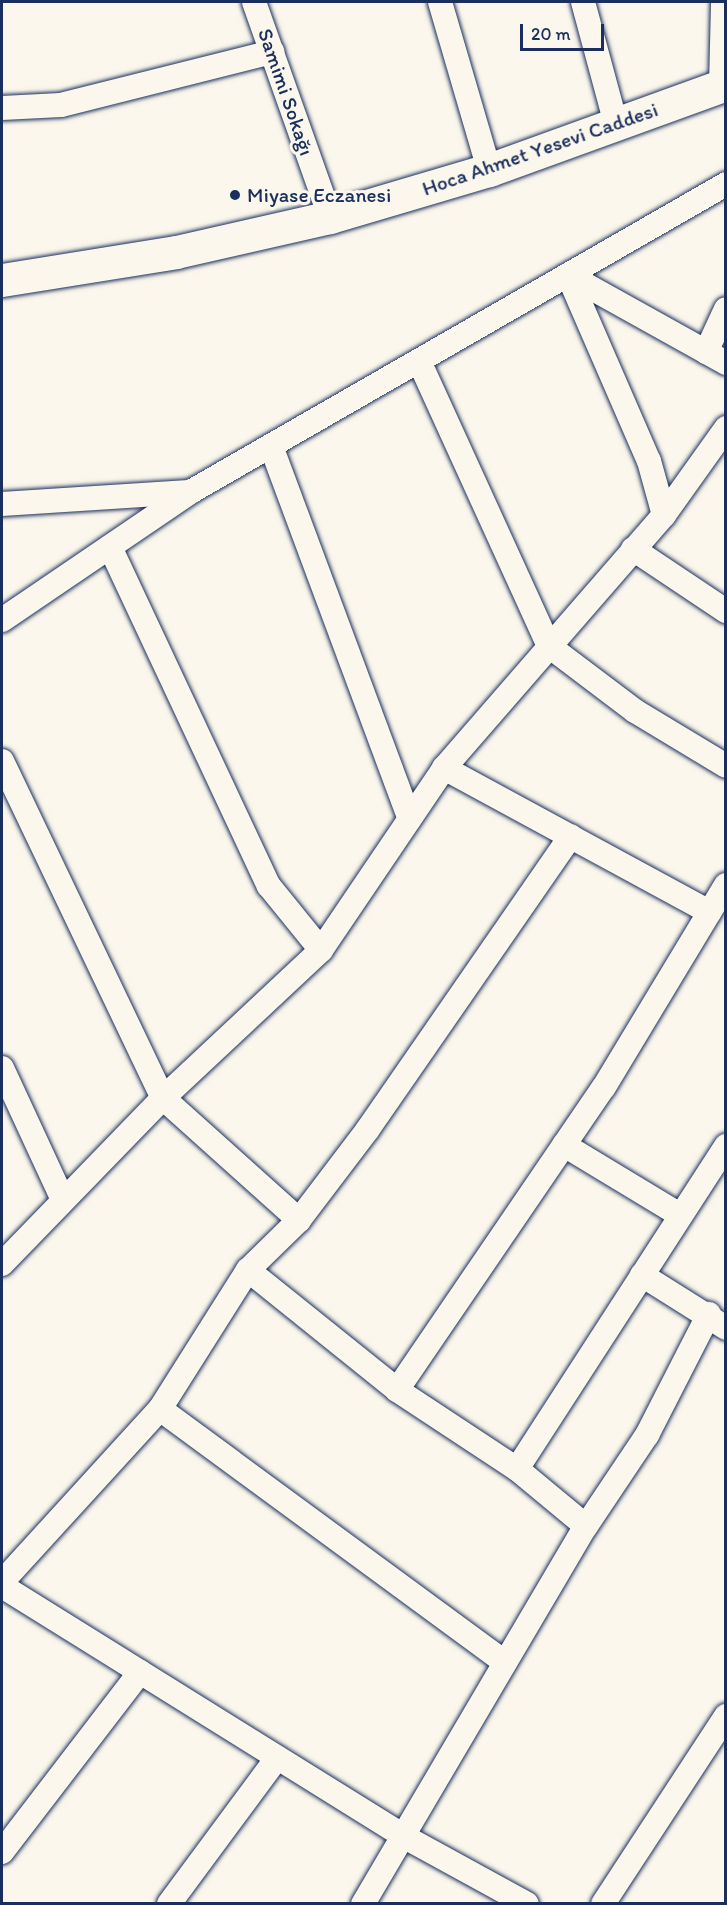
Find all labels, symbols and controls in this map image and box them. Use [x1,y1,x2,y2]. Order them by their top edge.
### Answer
scale bar [523,12,607,50]
text: 20 m [531,23,571,45]
street label: Samimi Sokağı [252,25,320,159]
street label: Hoca Ahmet Yesevi Caddesi [419,97,661,201]
place label: Miyase Eczanesi [247,182,392,208]
marker: Miyase Eczanesi [228,188,242,202]

